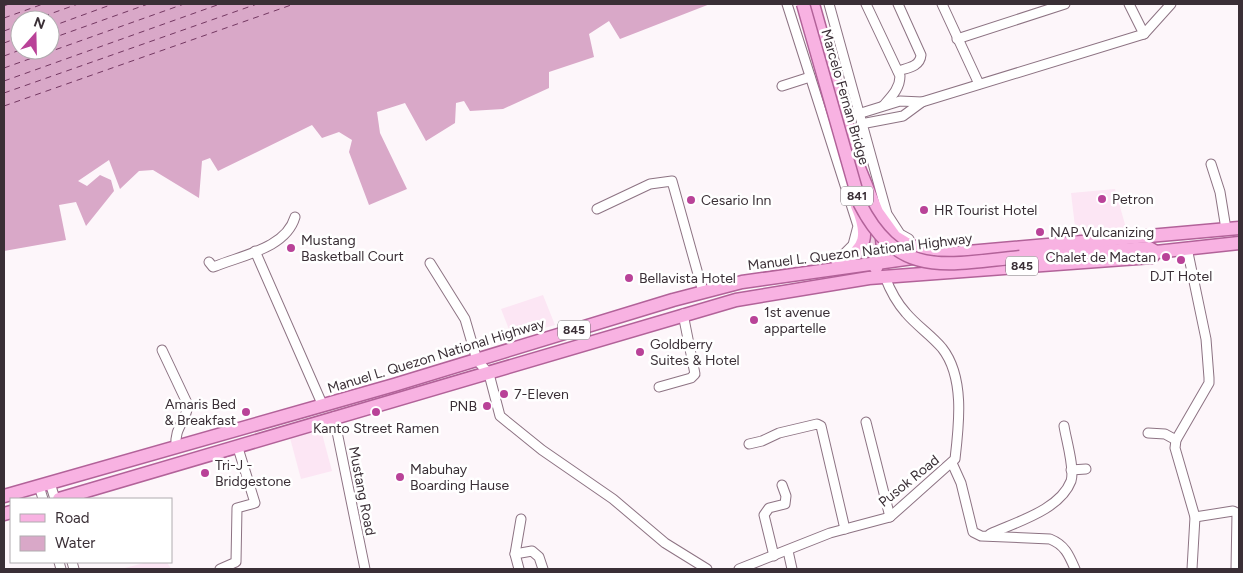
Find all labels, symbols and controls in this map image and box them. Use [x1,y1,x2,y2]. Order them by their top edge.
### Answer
north arrow [10,10,60,60]
text: N [31,13,47,33]
street label: Marcelo Fernan Bridge [817,27,873,167]
road number: 841 [841,187,873,206]
place label: Petron [1112,191,1154,208]
place label: Cesario Inn [701,192,772,209]
marker: Petron [1096,193,1108,205]
marker: Cesario Inn [685,194,697,206]
place label: HR Tourist Hotel [934,202,1037,219]
marker: HR Tourist Hotel [918,204,930,216]
place label: NAP Vulcanizing [1050,224,1154,241]
marker: NAP Vulcanizing [1034,226,1046,238]
street label: Manuel L. Quezon National Highway [747,230,974,274]
place label: Mustang Basketball Court [301,232,404,265]
marker: Mustang Basketball Court [285,242,297,254]
place label: Chalet de Mactan [1045,249,1156,266]
marker: Chalet de Mactan [1160,251,1172,263]
marker: DJT Hotel [1175,254,1187,266]
road number: 845 [1006,256,1038,276]
place label: DJT Hotel [1150,268,1212,285]
place label: Bellavista Hotel [639,270,736,287]
marker: Bellavista Hotel [623,272,635,284]
place label: 1st avenue appartelle [764,304,830,337]
marker: 1st avenue appartelle [748,314,760,326]
street label: Manuel L. Quezon National Highway [325,315,547,397]
road number: 845 [558,320,590,340]
place label: Goldberry Suites & Hotel [650,336,740,369]
marker: Goldberry Suites & Hotel [634,346,646,358]
place label: 7-Eleven [514,386,569,403]
marker: 7-Eleven [498,388,510,400]
place label: Amaris Bed & Breakfast [165,396,236,429]
place label: PNB [450,398,477,415]
marker: PNB [481,400,493,412]
marker: Amaris Bed & Breakfast [240,406,252,418]
marker: Kanto Street Ramen [370,406,382,418]
place label: Kanto Street Ramen [313,420,439,437]
street label: Mustang Road [345,445,379,537]
street label: Pusok Road [875,451,943,511]
place label: Tri-J - Bridgestone [215,457,291,490]
place label: Mabuhay Boarding Hause [410,461,509,494]
marker: Tri-J - Bridgestone [199,467,211,479]
marker: Mabuhay Boarding Hause [394,471,406,483]
legend [10,498,172,563]
text: Road [55,509,90,527]
text: Water [55,534,95,552]

